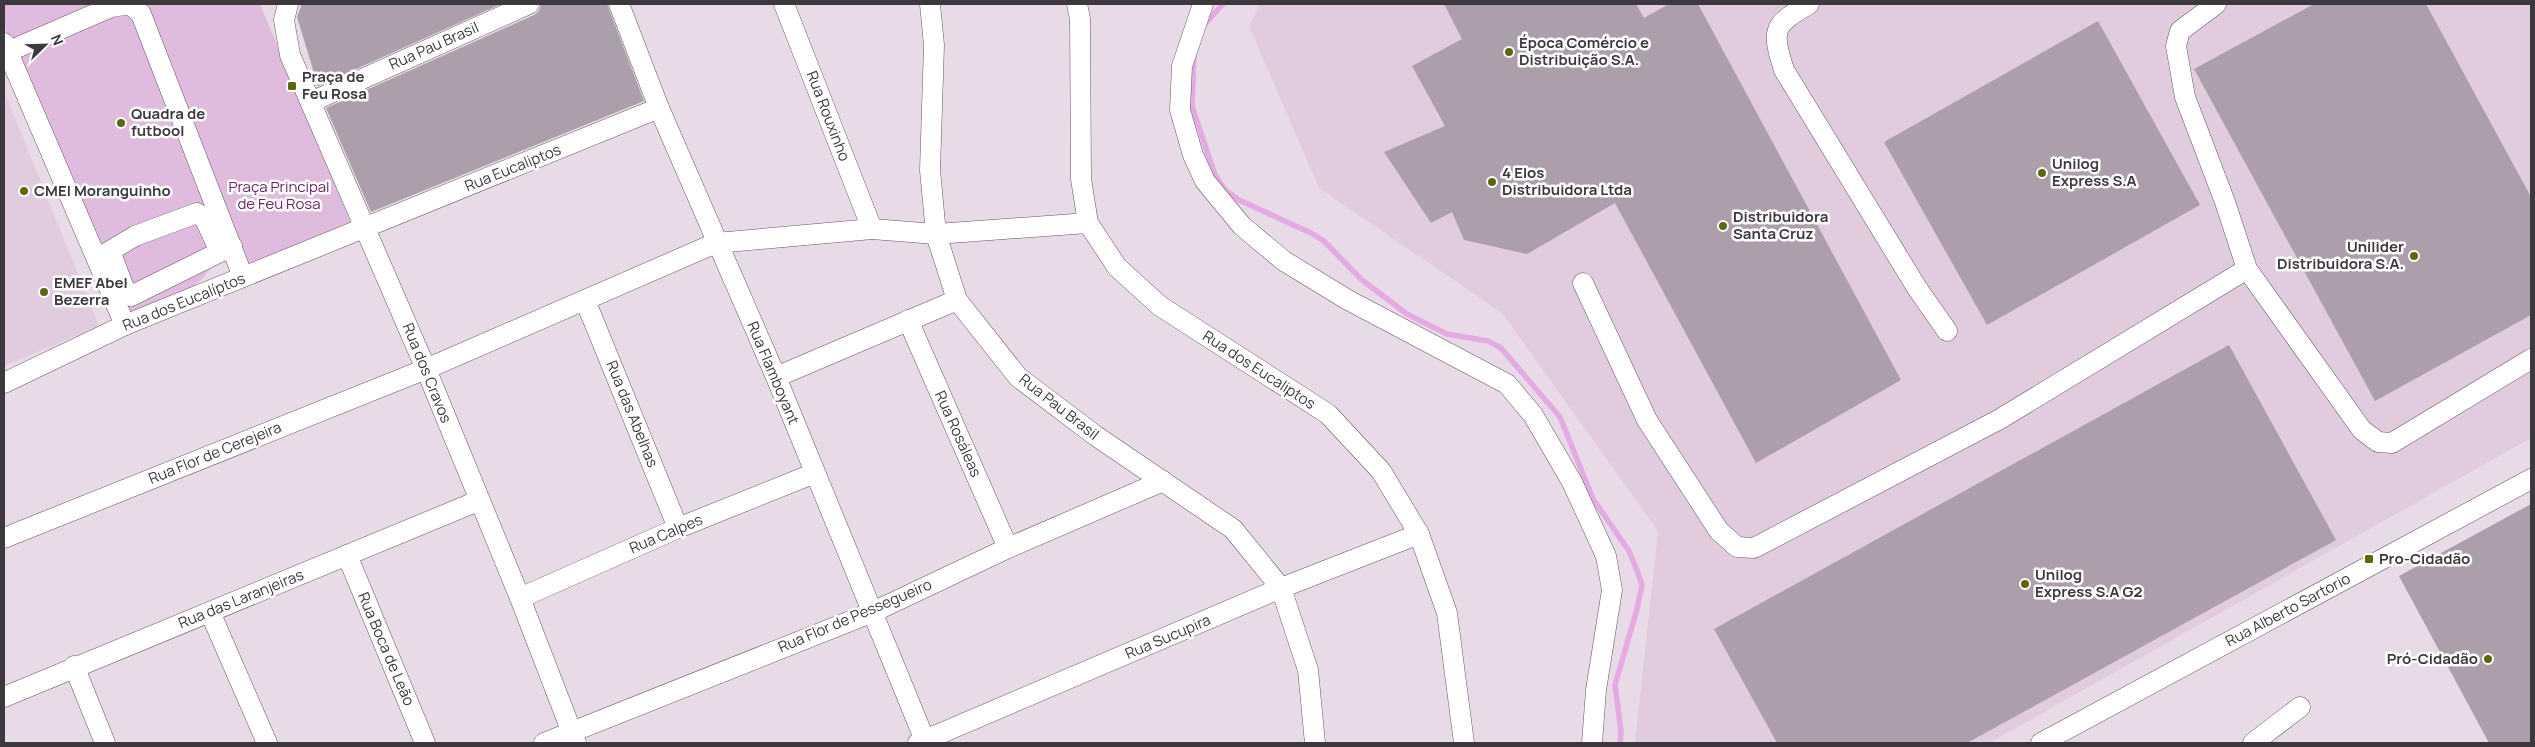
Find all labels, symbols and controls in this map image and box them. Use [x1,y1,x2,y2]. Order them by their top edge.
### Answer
street label: Rua Pau Brasil [386,16,482,75]
north arrow [20,20,70,70]
text: N [47,31,68,48]
place label: Época Comércio e Distribuição S.A. [1519,32,1649,70]
marker: Época Comércio e Distribuição S.A. [1503,46,1515,58]
place label: Praça de Feu Rosa [302,66,367,104]
street label: Rua Rouxinho [802,68,855,164]
marker: Praça de Feu Rosa [286,80,298,92]
place label: Quadra de futbool [131,103,205,141]
marker: Quadra de futbool [115,117,127,129]
street label: Rua Eucaliptos [462,139,564,196]
place label: Unilog Express S.A [2052,153,2137,191]
place label: 4 Elos Distribuidora Ltda [1502,162,1632,200]
marker: Unilog Express S.A [2036,167,2048,179]
park label: Praça Principal de Feu Rosa [228,176,330,214]
marker: 4 Elos Distribuidora Ltda [1486,176,1498,188]
place label: CMEI Moranguinho [34,180,171,201]
marker: CMEI Moranguinho [18,185,30,197]
place label: Distribuidora Santa Cruz [1733,206,1828,244]
marker: Distribuidora Santa Cruz [1717,220,1729,232]
place label: Unilider Distribuidora S.A. [2277,236,2404,274]
marker: Unilider Distribuidora S.A. [2408,250,2420,262]
street label: Rua dos Eucalíptos [119,267,248,336]
place label: EMEF Abel Bezerra [54,272,128,310]
marker: EMEF Abel Bezerra [38,286,50,298]
street label: Rua Flamboyant [742,318,805,428]
street label: Rua dos Cravos [398,320,457,426]
street label: Rua dos Eucaliptos [1199,325,1320,414]
street label: Rua das Abelhas [601,357,664,471]
street label: Rua Pau Brasil [1015,369,1104,444]
street label: Rua Rosáleas [930,387,987,480]
street label: Rua Flor de Cerejeira [145,416,284,489]
street label: Rua Calpes [626,509,706,558]
place label: Pro-Cidadão [2379,548,2470,569]
marker: Pro-Cidadão [2363,553,2375,565]
street label: Rua das Laranjeiras [175,564,307,633]
place label: Unilog Express S.A G2 [2035,564,2143,602]
street label: Rua Alberto Sartorio [2222,568,2354,651]
street label: Rua Flor de Pessegueiro [775,574,935,657]
marker: Unilog Express S.A G2 [2019,578,2031,590]
street label: Rua Boca de Leão [353,589,420,709]
street label: Rua Sucupira [1122,609,1214,664]
place label: Pró-Cidadão [2387,648,2478,669]
marker: Pró-Cidadão [2482,653,2494,665]

